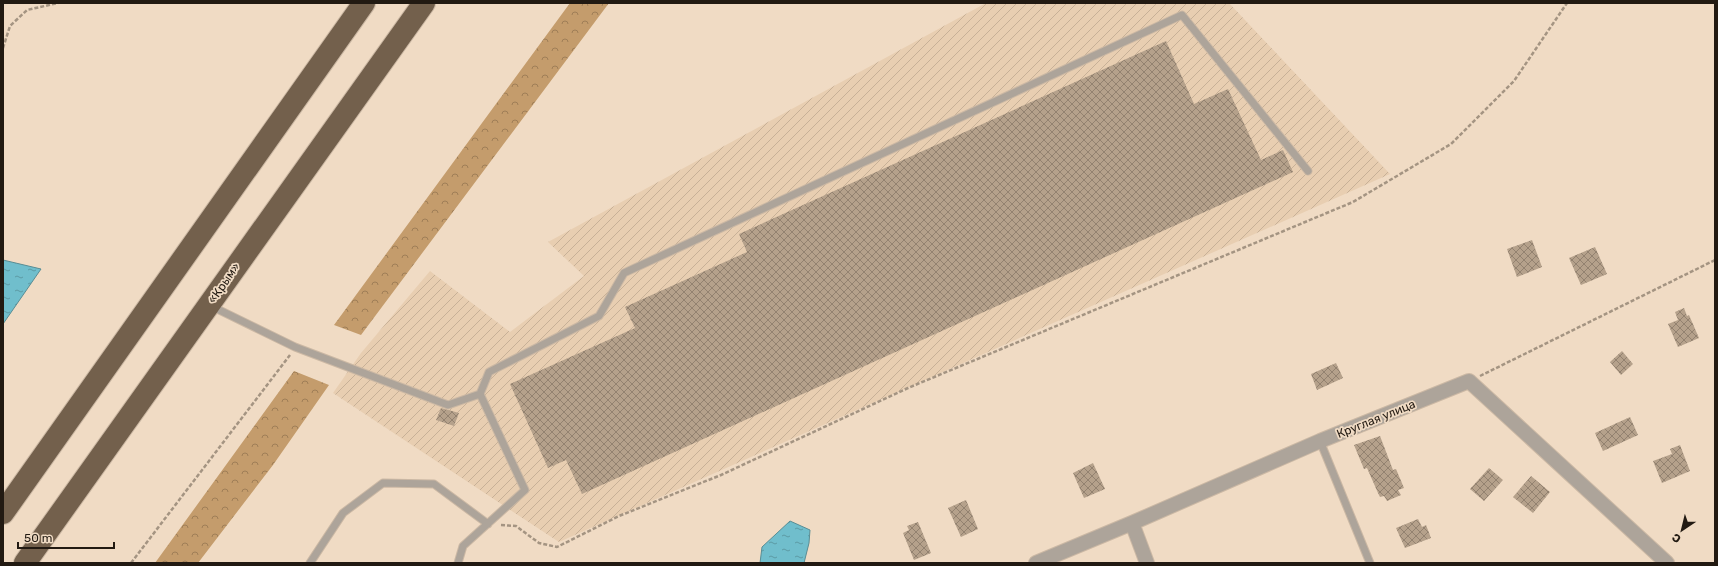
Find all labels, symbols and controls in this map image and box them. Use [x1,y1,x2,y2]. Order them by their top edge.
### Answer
street label: «Крым» [205,260,243,306]
street label: Круглая улица [1335,397,1417,441]
north arrow [1662,510,1702,550]
scale bar [18,524,114,550]
text: С [1669,530,1683,545]
text: 50 m [24,531,52,545]

